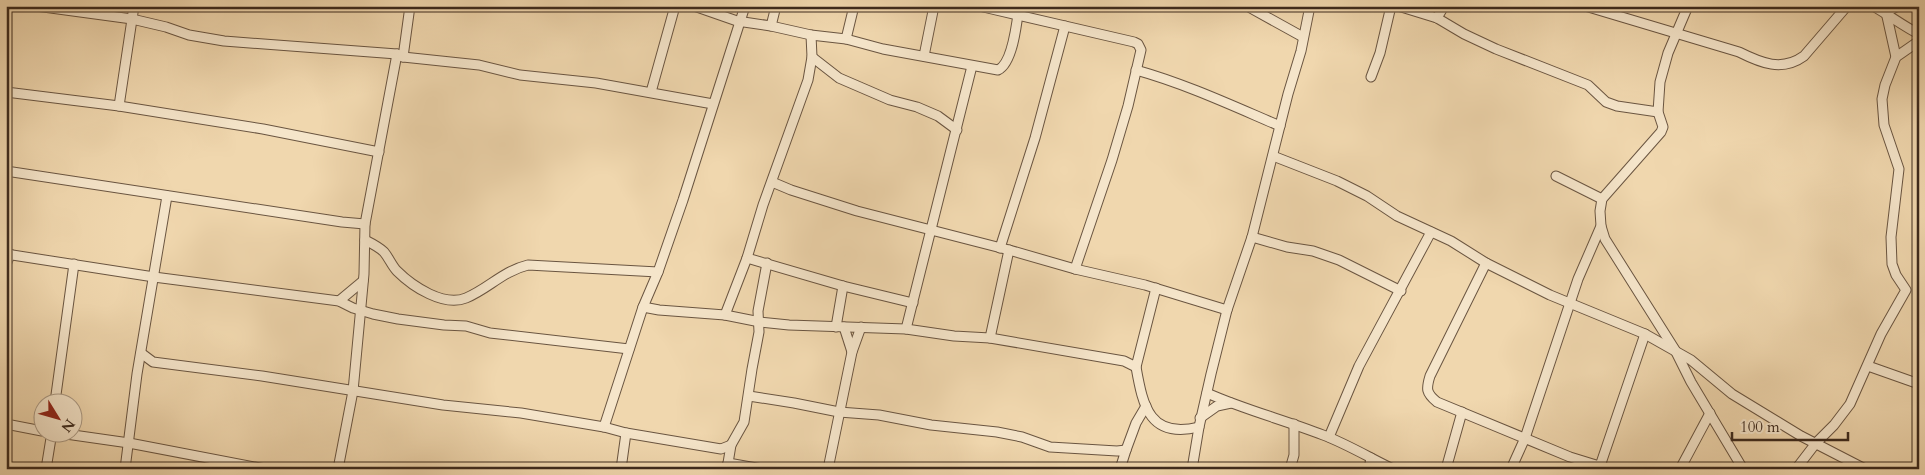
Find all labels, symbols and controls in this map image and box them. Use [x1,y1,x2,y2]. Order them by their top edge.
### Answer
north arrow [32,392,82,442]
scale bar [1732,410,1849,442]
text: N [57,415,79,436]
text: 100 m [1740,417,1780,437]

